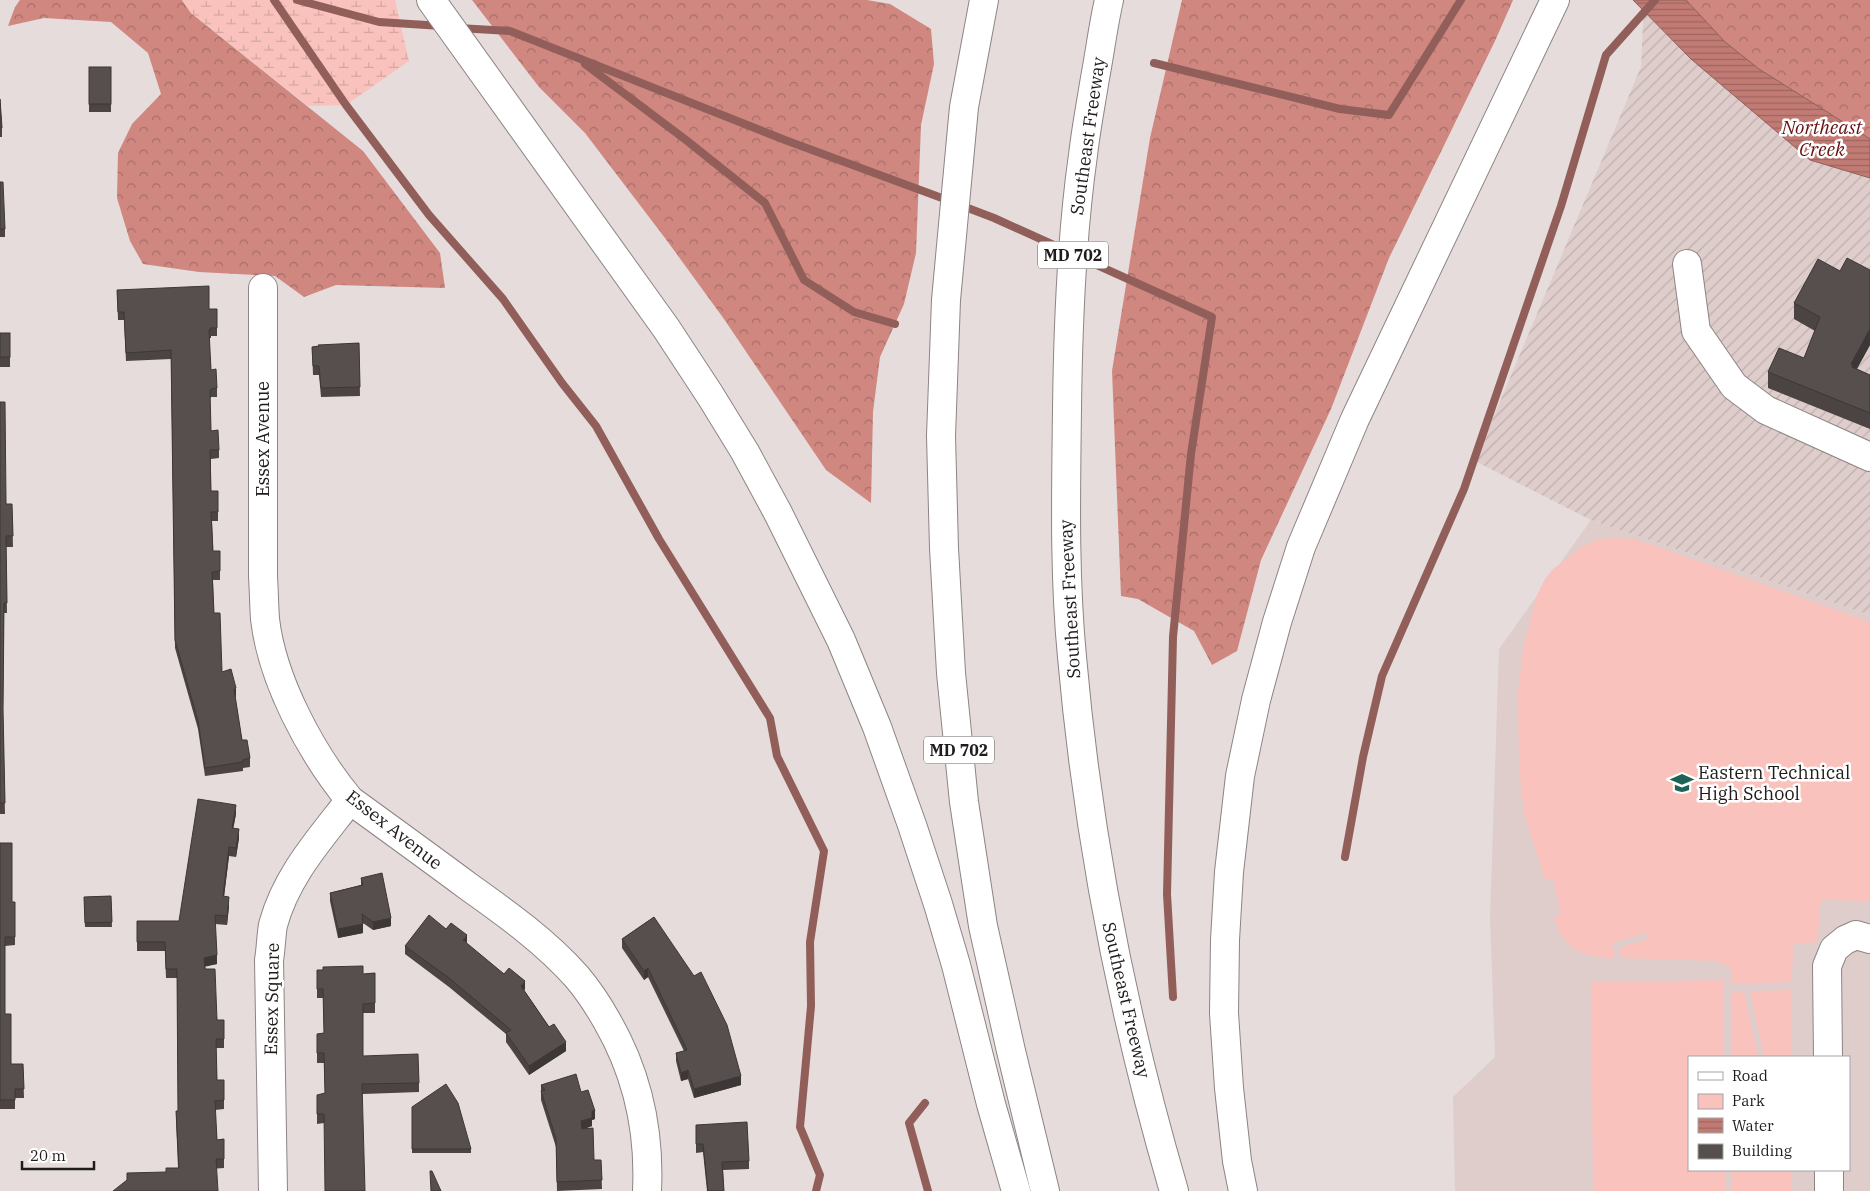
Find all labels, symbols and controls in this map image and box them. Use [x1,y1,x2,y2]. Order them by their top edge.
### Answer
street label: Southeast Freeway [1065,55,1110,217]
water label: Northeast Creek [1781,115,1864,161]
road number: MD 702 [1038,242,1108,268]
street label: Essex Avenue [251,381,274,497]
street label: Southeast Freeway [1054,518,1085,679]
road number: MD 702 [924,736,994,764]
place label: Eastern Technical High School [1698,761,1850,805]
school or university icon: Eastern Technical High School [1669,770,1695,796]
street label: Essex Avenue [342,785,447,874]
street label: Southeast Freeway [1097,920,1156,1081]
street label: Essex Square [259,942,284,1056]
legend [1688,1056,1850,1171]
text: Road [1732,1066,1768,1085]
text: Park [1732,1091,1765,1110]
text: Water [1732,1116,1774,1135]
scale bar [22,1138,95,1170]
text: Building [1732,1141,1792,1160]
text: 20 m [30,1146,66,1165]

